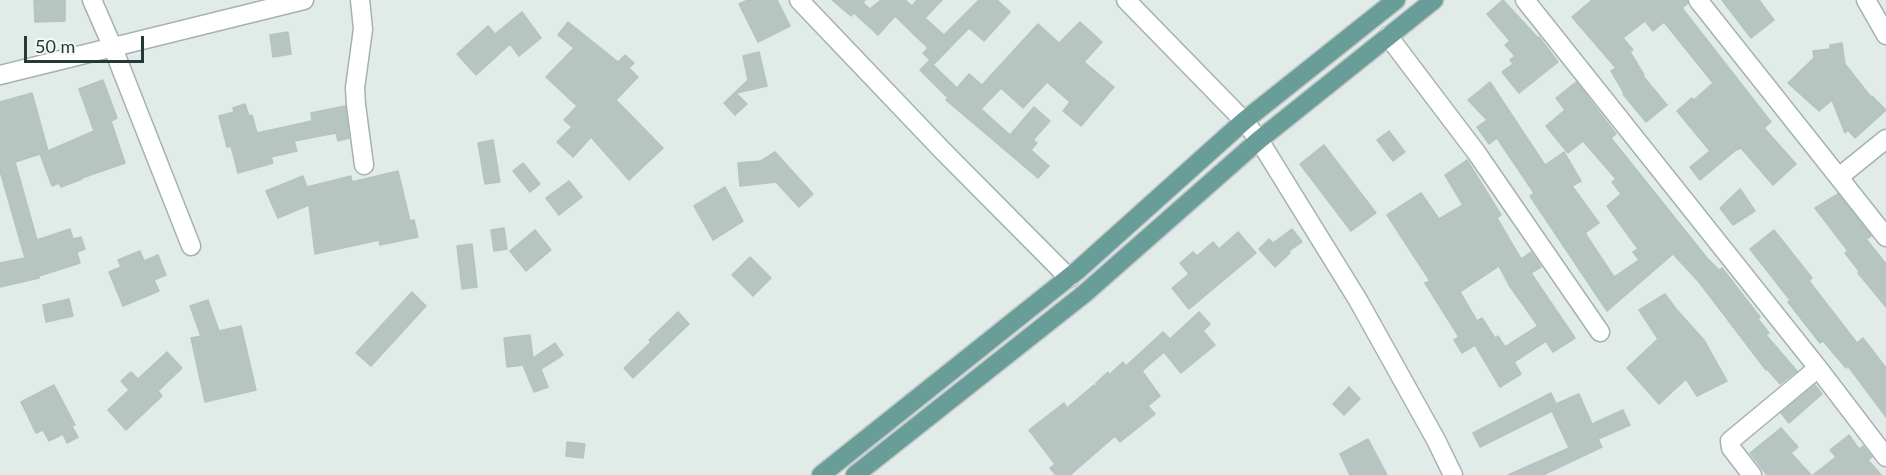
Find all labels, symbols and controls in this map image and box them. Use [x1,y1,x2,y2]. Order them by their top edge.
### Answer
scale bar [27,24,147,62]
text: 50 m [35,35,75,57]

